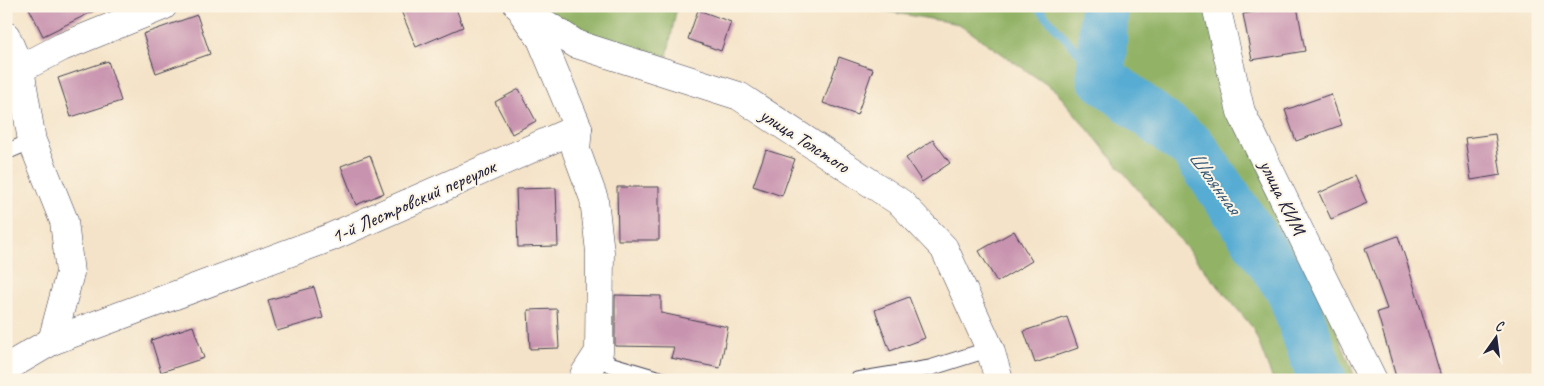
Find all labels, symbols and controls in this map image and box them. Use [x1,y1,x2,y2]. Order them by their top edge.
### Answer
street label: улица Толстого [754,102,855,179]
water label: Шклянная [1183,145,1249,222]
street label: 1-й Лестровский переулок [327,153,501,249]
street label: улица КИМ [1253,155,1312,240]
north arrow [1472,314,1522,364]
text: С [1494,317,1506,335]

